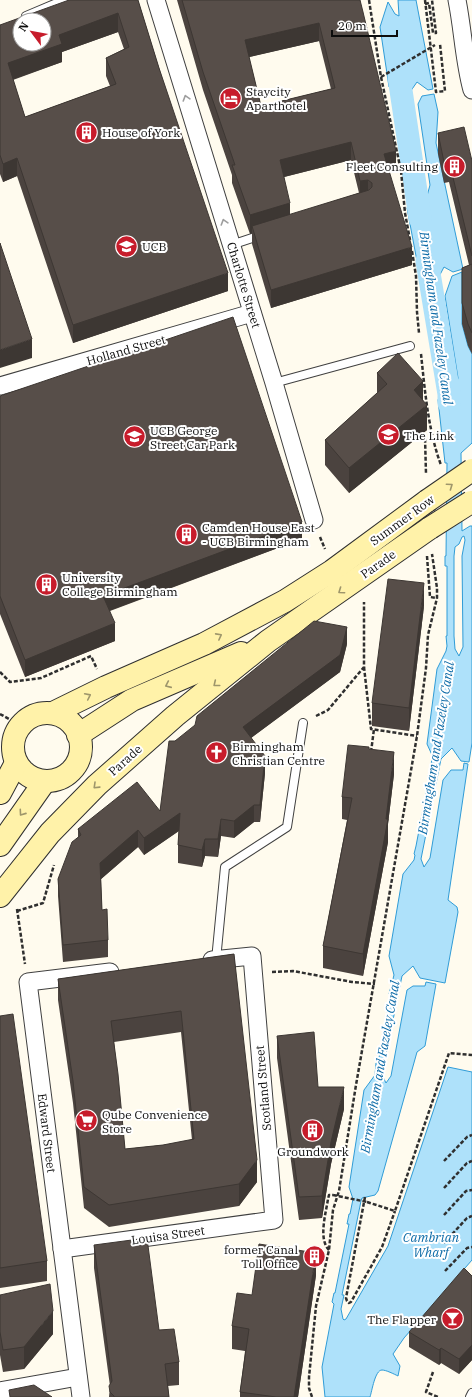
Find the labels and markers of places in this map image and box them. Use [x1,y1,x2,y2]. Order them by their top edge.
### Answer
place label: Staycity Aparthotel [246,84,307,113]
hotel icon: Staycity Aparthotel [217,85,243,111]
building icon: House of York [73,119,99,145]
place label: House of York [102,125,180,140]
building icon: Fleet Consulting [441,153,467,179]
place label: Fleet Consulting [346,159,438,174]
school or university icon: UCB [114,233,140,259]
place label: UCB [142,239,167,254]
school or university icon: The Link [376,422,402,448]
place label: UCB George Street Car Park [150,423,235,452]
school or university icon: UCB George Street Car Park [121,424,147,450]
place label: The Link [404,428,454,443]
place label: Camden House East - UCB Birmingham [202,520,315,549]
building icon: Camden House East - UCB Birmingham [174,521,200,547]
place label: University College Birmingham [62,570,178,599]
building icon: University College Birmingham [33,571,59,597]
place label: Birmingham Christian Centre [232,739,325,768]
church icon: Birmingham Christian Centre [203,740,229,766]
place label: Qube Convenience Store [102,1107,207,1136]
supermarket icon: Qube Convenience Store [73,1108,99,1134]
building icon: Groundwork [300,1117,326,1143]
place label: Groundwork [277,1144,349,1159]
place label: former Canal Toll Office [224,1242,298,1271]
building icon: former Canal Toll Office [301,1243,327,1269]
bar icon: The Flapper [439,1306,465,1332]
place label: The Flapper [367,1312,437,1327]

